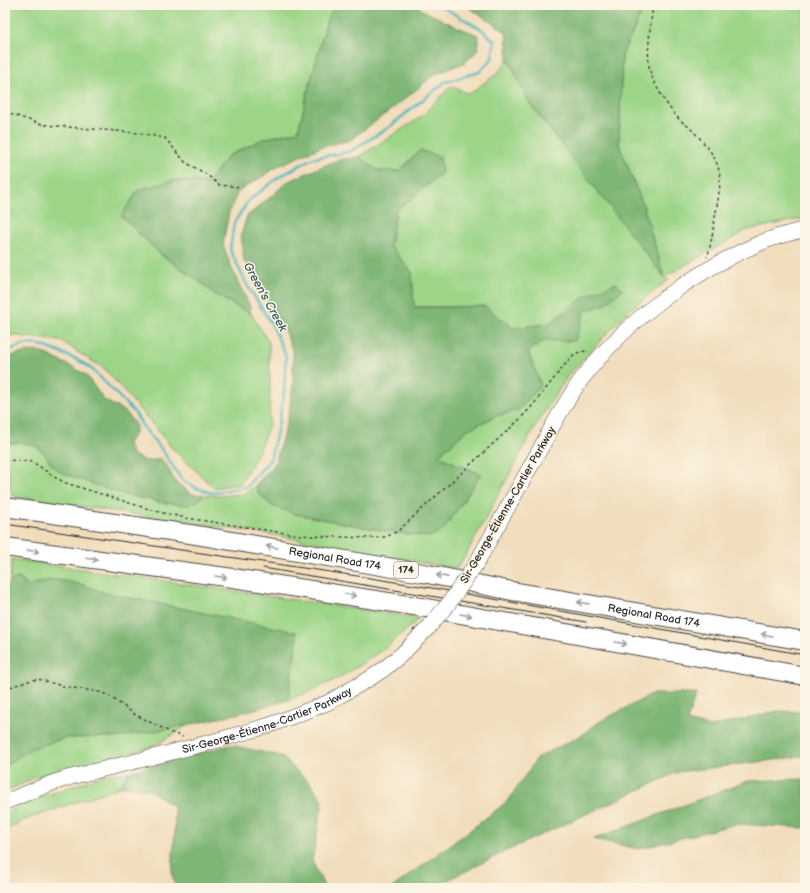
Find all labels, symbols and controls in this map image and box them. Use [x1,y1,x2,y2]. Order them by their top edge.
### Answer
water label: Green's Creek [240,260,291,335]
street label: Sir-George-Étienne-Cartier Parkway [457,424,558,586]
one-way arrow [266,543,279,551]
street label: Regional Road 174 [288,544,382,572]
one-way arrow [26,547,39,554]
one-way arrow [85,555,98,563]
road number: 174 [394,562,418,578]
one-way arrow [436,572,449,580]
one-way arrow [214,573,227,581]
one-way arrow [343,591,356,599]
one-way arrow [577,599,590,607]
street label: Regional Road 174 [607,601,701,630]
one-way arrow [459,611,472,619]
one-way arrow [760,631,773,639]
one-way arrow [614,639,627,647]
street label: Sir-George-Étienne-Cartier Parkway [181,684,354,756]

